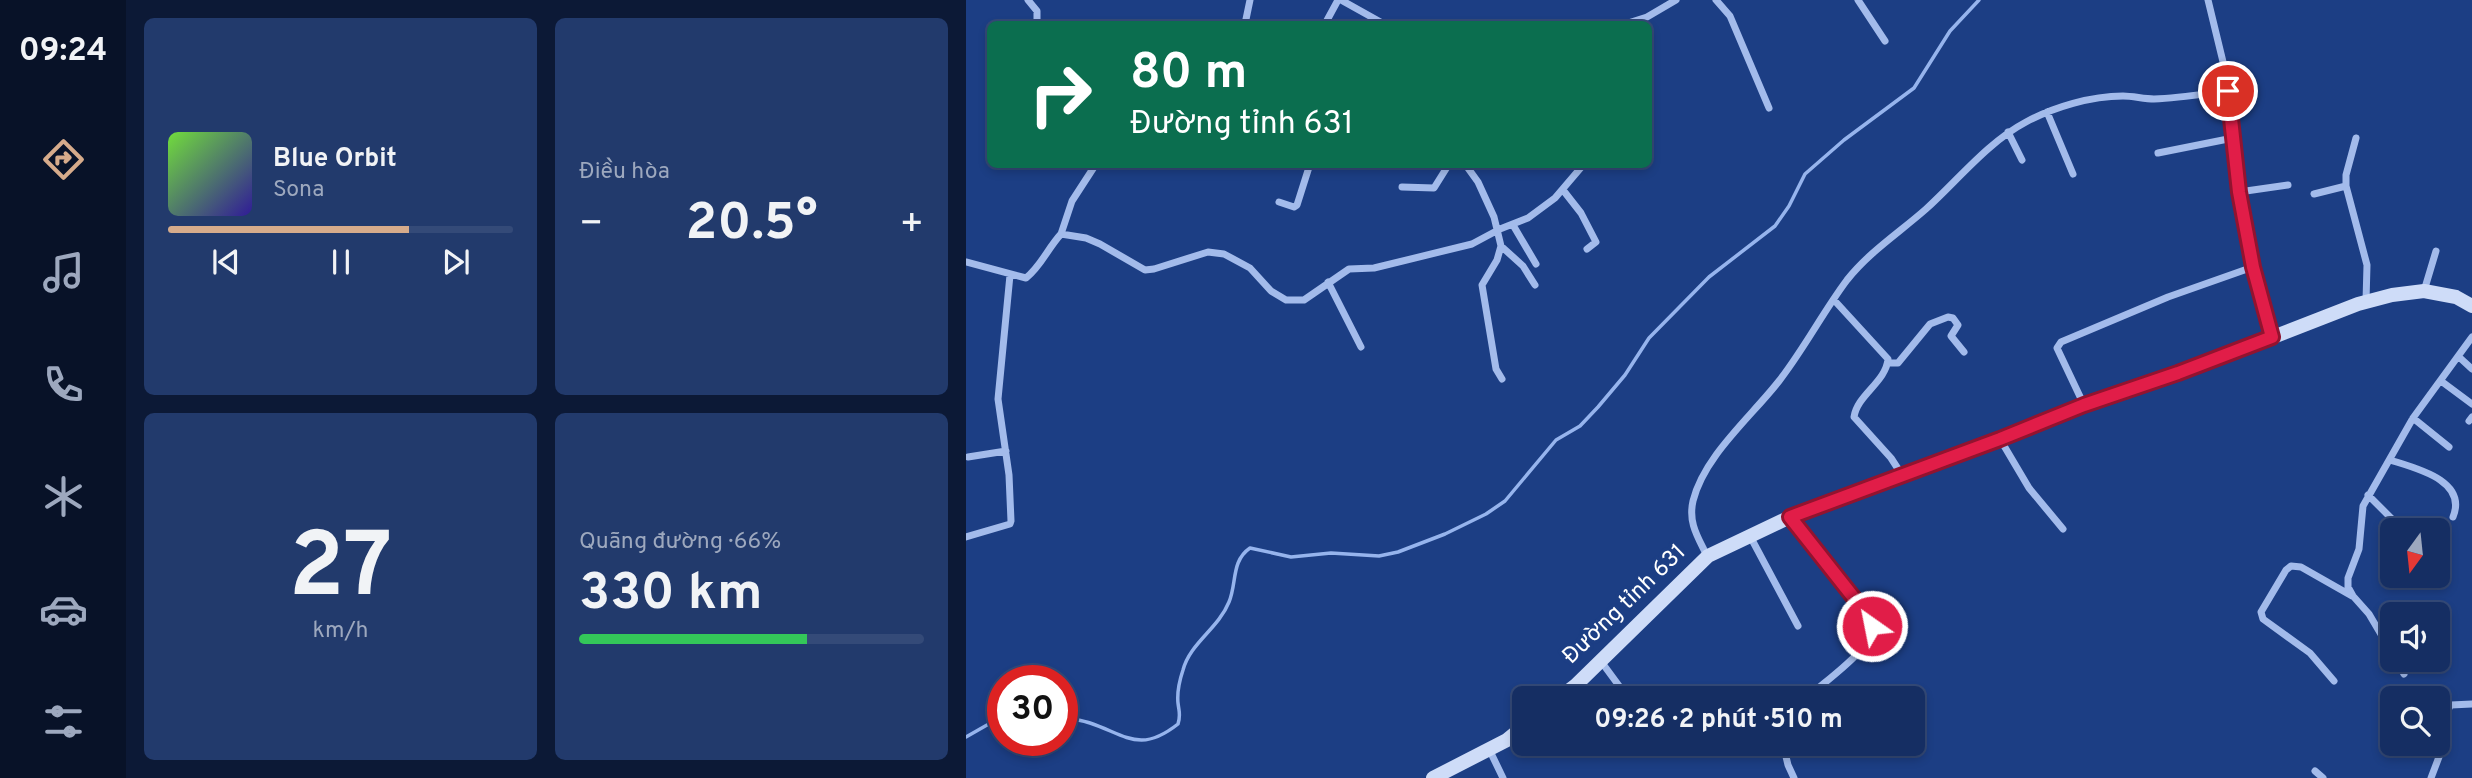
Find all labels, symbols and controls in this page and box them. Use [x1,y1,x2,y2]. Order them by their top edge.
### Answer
text: 09:24 [19,32,107,72]
text: 80 m [1130,44,1247,106]
icon: right [1015,49,1106,140]
pin [2198,61,2258,121]
icon: arrive [2209,72,2247,110]
text: Đường tỉnh 631 [1130,105,1354,145]
icon: directions [39,135,88,184]
text: Blue Orbit [273,143,397,176]
text: Điều hòa [579,158,670,187]
text: Sona [273,176,324,205]
text: 20.5° [685,192,818,258]
text: − [579,201,604,250]
text: + [899,201,924,250]
icon: previous [207,243,245,281]
icon: pause [322,243,360,281]
icon: next [437,243,475,281]
icon: music [39,248,88,297]
icon: phone [39,360,88,409]
icon: climate [39,472,88,521]
text: 27 [289,514,392,629]
north arrow [2380,518,2450,588]
map controls [2380,518,2450,756]
text: Quãng đường · 66% [579,528,781,557]
street label: Đường tỉnh 631 [1557,539,1693,671]
text: 330 km [579,562,762,628]
icon: car [39,585,88,634]
position arrow [1835,589,1909,663]
button: sound [2380,602,2450,672]
text: km/h [313,617,368,646]
speed limit sign: 30 [987,665,1078,756]
button: search [2380,686,2450,756]
icon: filters [39,697,88,746]
text: 09:26 · 2 phút · 510 m [1594,704,1843,737]

